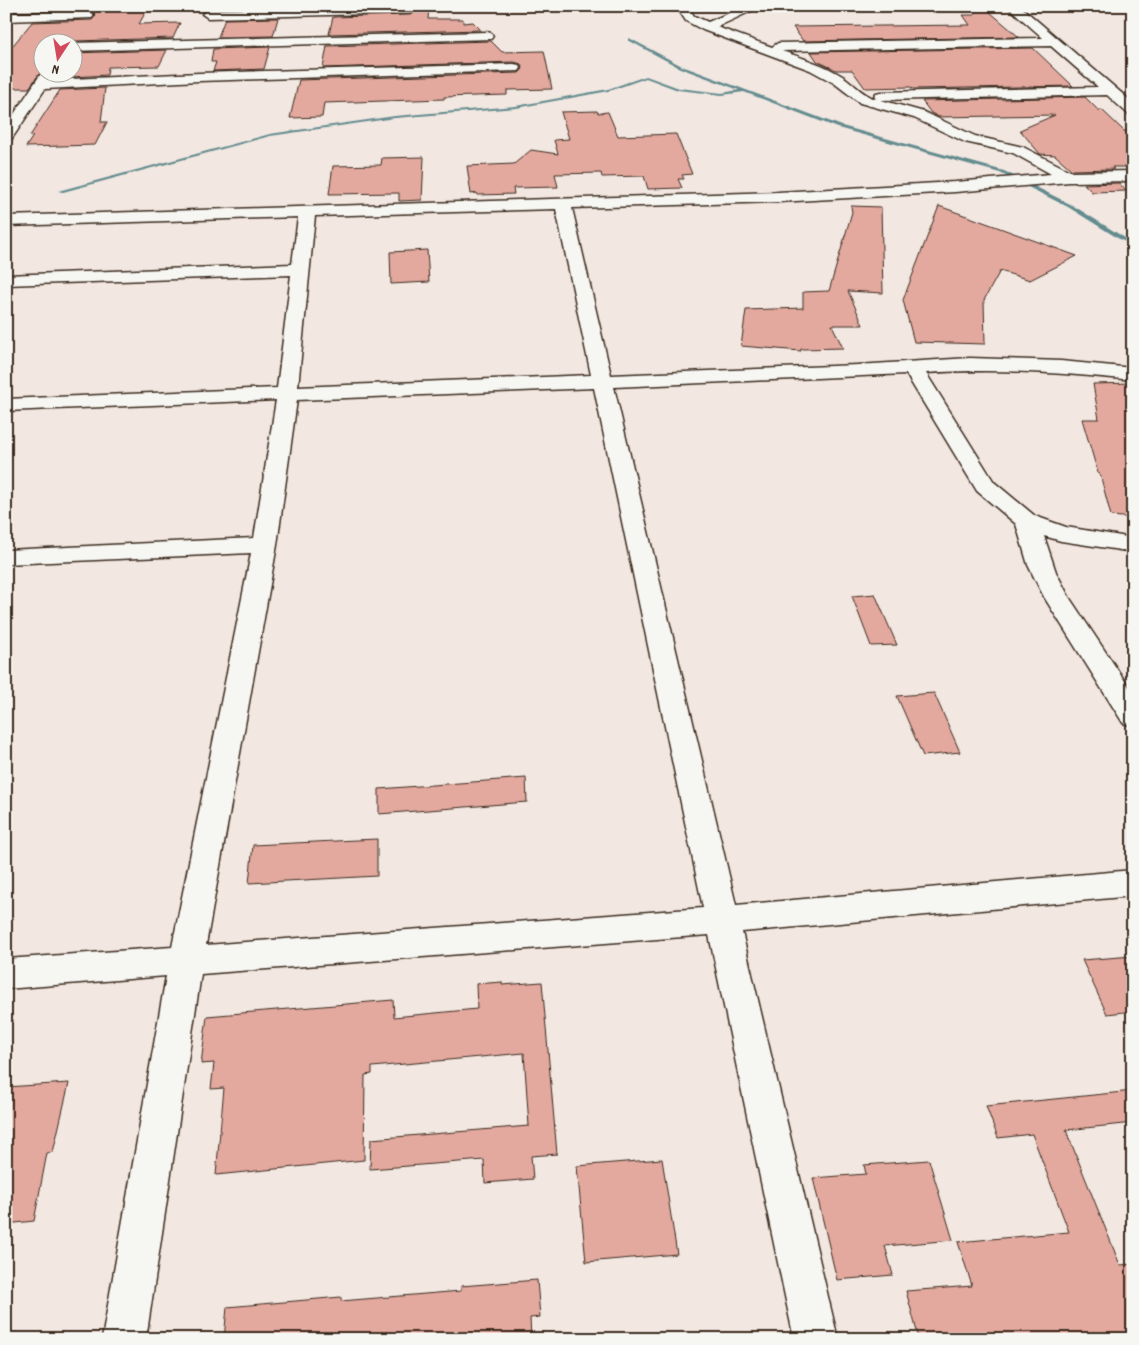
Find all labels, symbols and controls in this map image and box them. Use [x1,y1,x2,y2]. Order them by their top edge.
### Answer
north arrow [32,32,82,82]
text: N [50,58,61,79]

